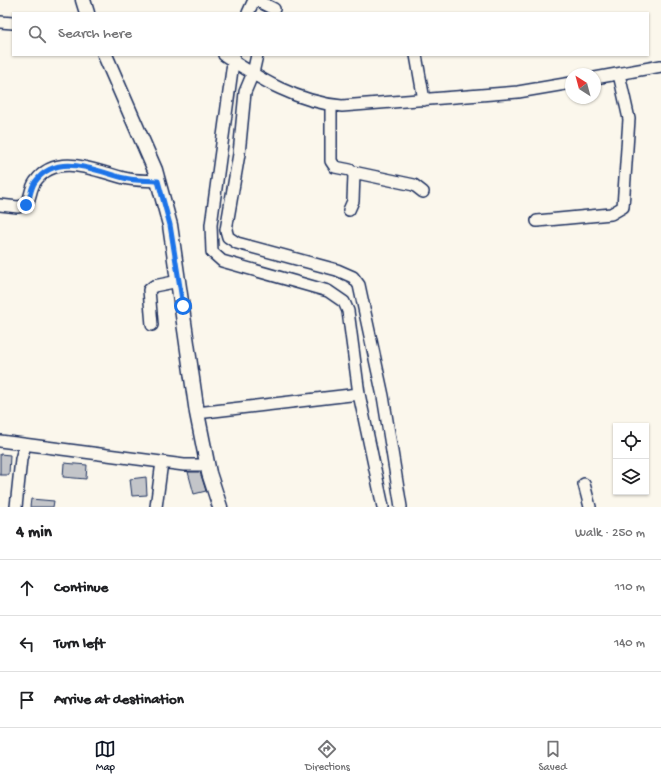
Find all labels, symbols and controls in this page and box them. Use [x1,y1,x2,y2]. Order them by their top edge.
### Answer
search box [12,12,649,56]
icon: search [26,23,48,45]
text: Search here [58,25,132,43]
north arrow [565,68,601,104]
route end [17,196,35,214]
route start [174,297,192,315]
map controls [613,423,649,495]
button: locate [613,423,649,459]
button: layers [613,459,649,495]
text: 4 min [16,523,52,543]
text: Walk · 250 m [575,526,645,541]
icon: ahead [16,577,38,599]
text: Continue [54,579,108,597]
text: 110 m [615,580,645,595]
icon: left [16,633,38,655]
text: Turn left [54,635,105,653]
text: 140 m [614,636,645,651]
icon: arrive [16,689,38,711]
text: Arrive at destination [54,691,184,709]
tab: Map [94,738,116,774]
tab: Directions [305,738,350,774]
tab: Saved [538,738,567,774]

